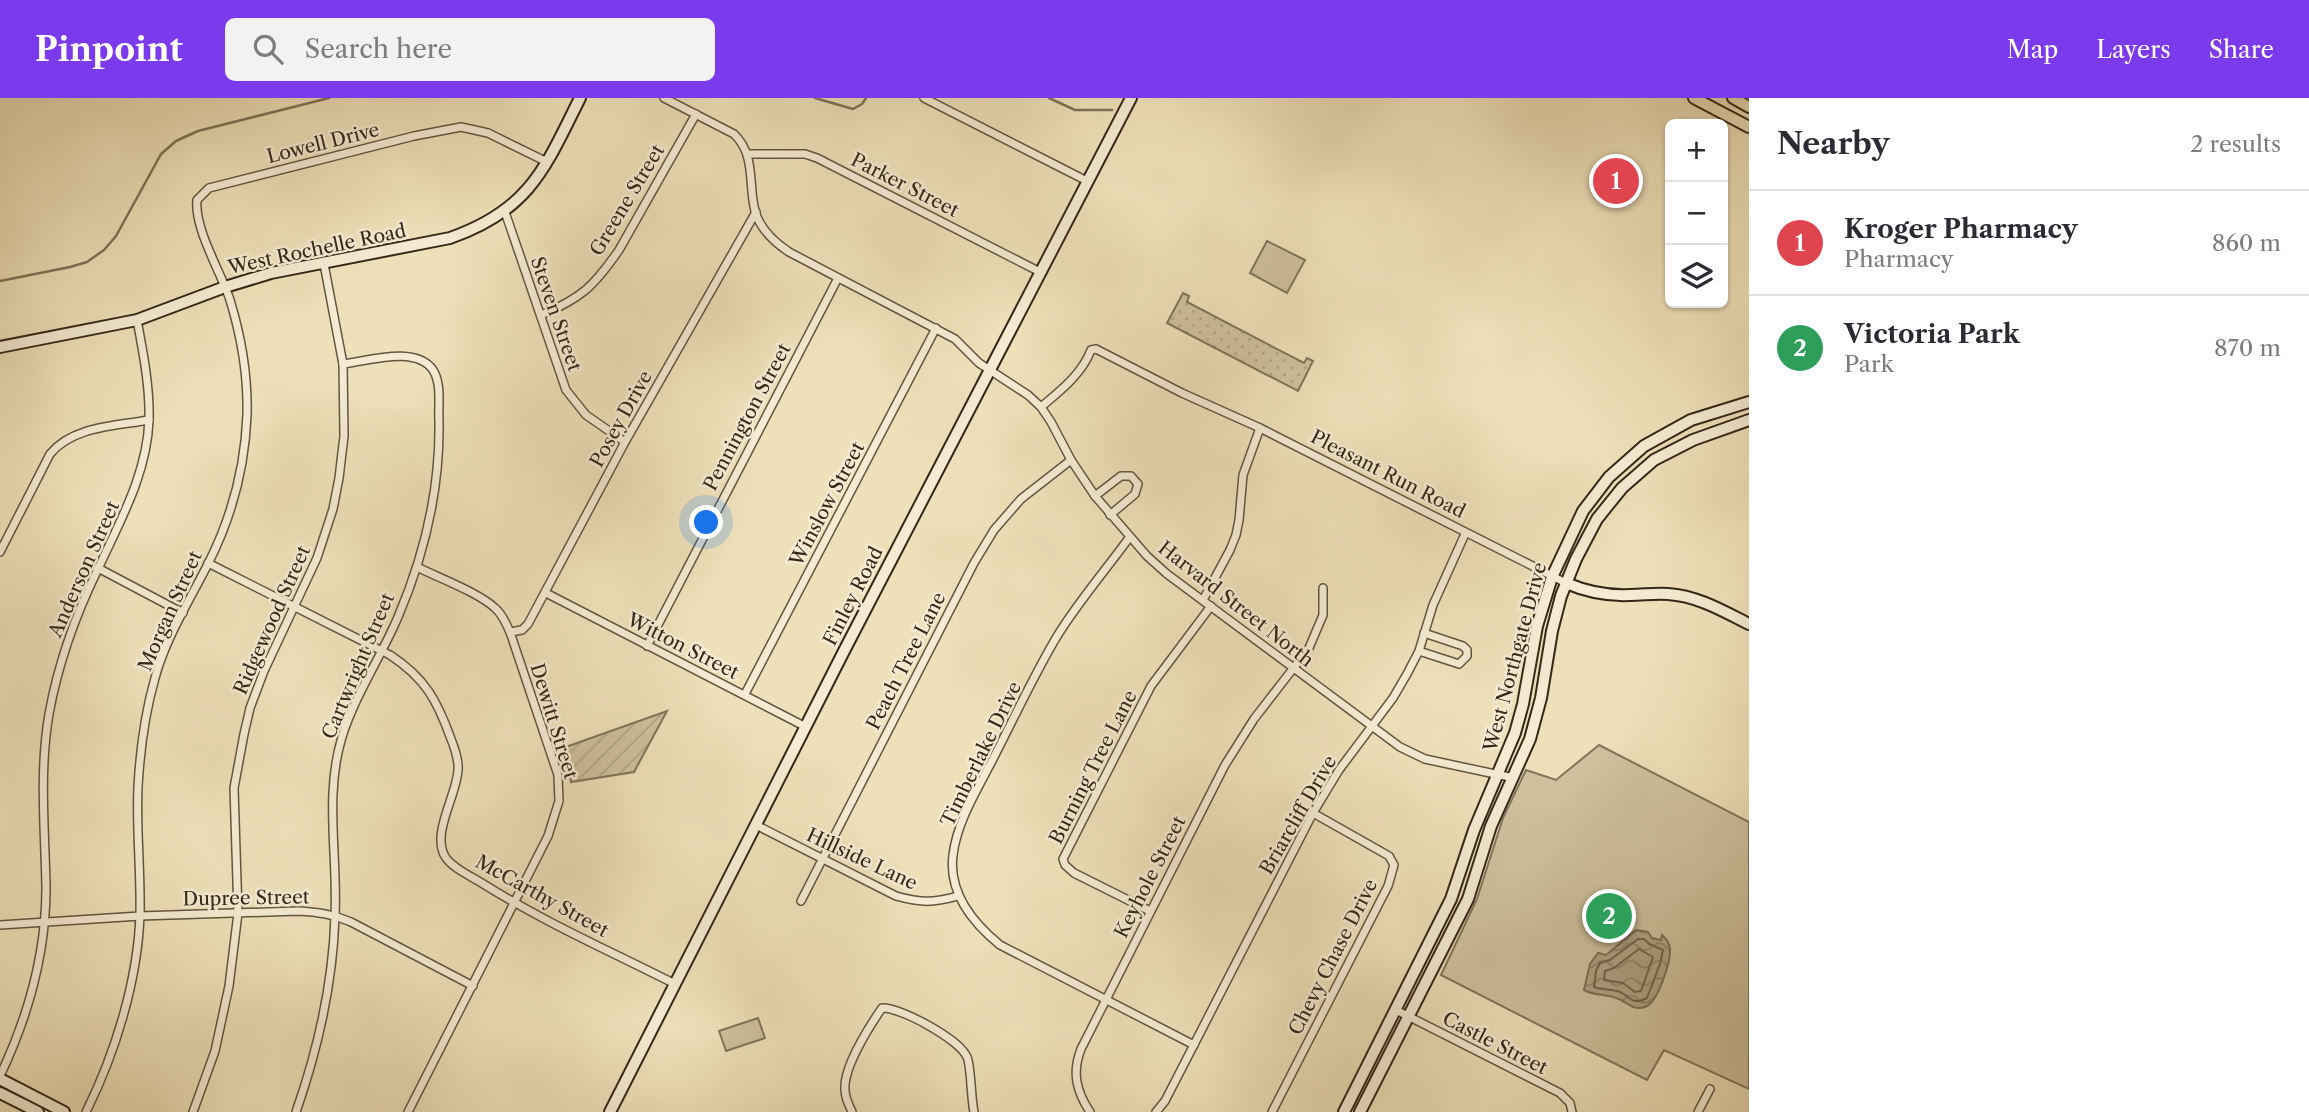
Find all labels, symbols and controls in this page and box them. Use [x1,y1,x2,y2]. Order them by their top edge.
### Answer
search box [225,18,715,81]
text: Pinpoint [35,29,183,70]
icon: search [249,30,287,68]
text: Search here [305,33,452,65]
text: Map [2007,35,2058,64]
text: Layers [2096,35,2171,64]
text: Share [2209,35,2274,64]
street label: Lowell Drive [264,118,382,168]
map controls [1665,119,1728,308]
button: + [1665,119,1728,182]
text: Nearby [1777,125,1890,162]
text: 2 results [2190,130,2281,158]
street label: Greene Street [585,140,669,260]
street label: Parker Street [847,148,963,222]
pin: 1 [1593,155,1639,207]
button: − [1665,182,1728,245]
text: Kroger Pharmacy [1844,213,2078,245]
street label: West Rochelle Road [225,219,409,279]
text: 1 [1795,229,1805,257]
text: 860 m [2212,229,2281,257]
button: layers [1665,245,1728,308]
text: Pharmacy [1844,245,1954,273]
street label: Steven Street [526,254,586,375]
text: Victoria Park [1844,318,2020,350]
text: 2 [1793,334,1807,362]
text: 870 m [2214,334,2281,362]
street label: Pennington Street [698,339,796,495]
text: Park [1844,350,1894,378]
street label: Posey Drive [585,367,657,471]
street label: Pleasant Run Road [1307,425,1469,523]
street label: Winslow Street [784,438,870,571]
street label: Anderson Street [43,497,124,642]
your location [689,505,723,539]
street label: Harvard Street North [1154,536,1318,672]
street label: Ridgewood Street [229,542,315,698]
street label: Finley Road [818,542,888,649]
street label: Morgan Street [133,547,207,675]
street label: West Northgate Drive [1478,560,1551,755]
street label: Peach Tree Lane [861,588,951,734]
street label: Cartwright Street [317,589,399,743]
street label: Witton Street [622,607,743,684]
street label: Dewitt Street [526,660,583,782]
street label: Timberlake Drive [936,678,1026,830]
street label: Burning Tree Lane [1044,686,1142,848]
street label: Briarcliff Drive [1255,751,1341,879]
street label: Keyhole Street [1109,812,1191,942]
street label: Hillside Lane [803,823,921,895]
street label: McCarthy Street [472,850,613,942]
street label: Chevy Chase Drive [1284,875,1382,1039]
street label: Dupree Street [182,885,310,911]
pin: 2 [1586,890,1632,942]
street label: Castle Street [1439,1007,1552,1079]

